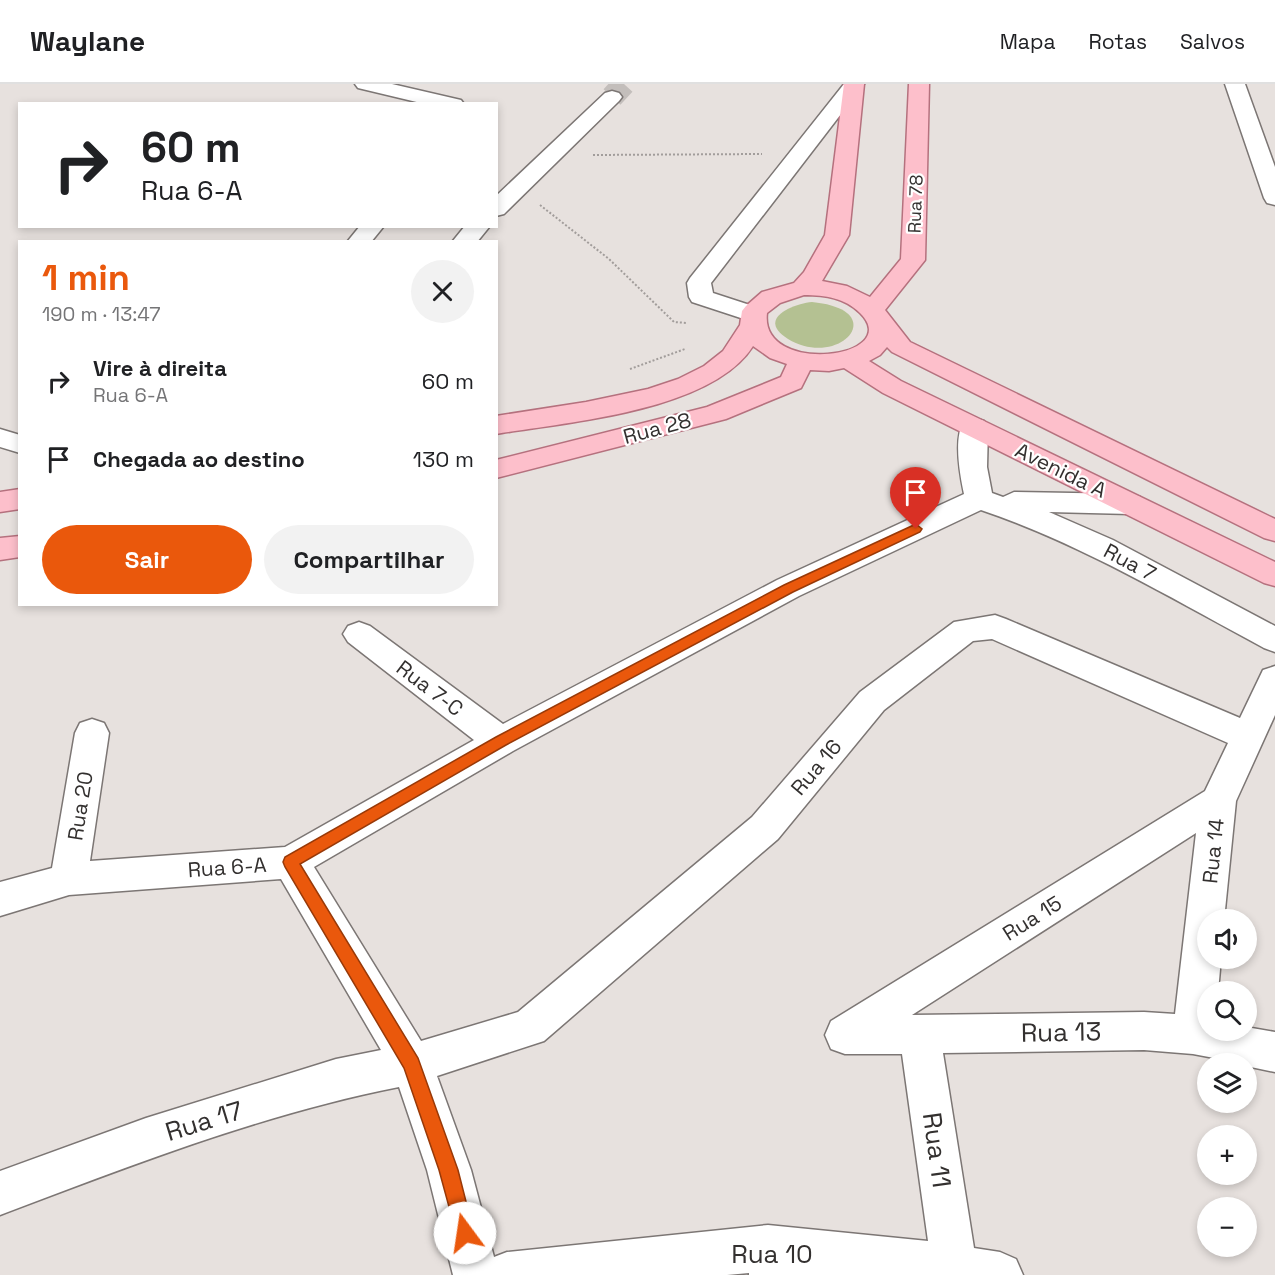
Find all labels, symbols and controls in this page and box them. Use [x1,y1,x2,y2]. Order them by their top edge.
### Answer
text: Waylane [30,23,145,59]
text: Mapa [1000,28,1055,55]
text: Rotas [1088,28,1147,55]
text: Salvos [1180,28,1245,55]
text: 60 m [141,121,241,174]
icon: right [42,126,120,204]
text: Rua 6-A [141,173,243,208]
street label: Rua 78 [902,174,928,234]
text: 1 min [42,255,130,301]
button: close [411,260,474,323]
text: 190 m · 13:47 [42,301,160,327]
text: Vire à direita [93,354,227,382]
icon: right [42,365,75,398]
text: 60 m [422,367,474,395]
text: Rua 6-A [93,382,168,408]
street label: Rua 28 [620,406,694,450]
street label: Avenida A [1011,436,1111,504]
icon: arrive [42,443,75,476]
text: Chegada ao destino [93,445,305,473]
text: 130 m [413,445,474,473]
pin [890,467,941,529]
icon: arrive [899,476,932,509]
button: Sair [42,525,252,594]
button: Compartilhar [264,525,474,594]
street label: Rua 7 [1099,537,1161,587]
street label: Rua 7-C [391,654,469,722]
street label: Rua 16 [785,733,847,801]
street label: Rua 20 [61,769,99,843]
street label: Rua 14 [1196,817,1230,885]
street label: Rua 6-A [187,851,267,883]
street label: Rua 15 [997,889,1067,947]
map controls [1197,909,1257,1257]
button: sound [1197,909,1257,969]
button: search [1197,981,1257,1041]
street label: Rua 13 [1020,1014,1102,1050]
button: layers [1197,1053,1257,1113]
street label: Rua 17 [161,1093,247,1149]
street label: Rua 11 [915,1110,959,1190]
button: + [1197,1125,1257,1185]
button: − [1197,1197,1257,1257]
position arrow [433,1201,497,1265]
street label: Rua 10 [731,1237,813,1271]

